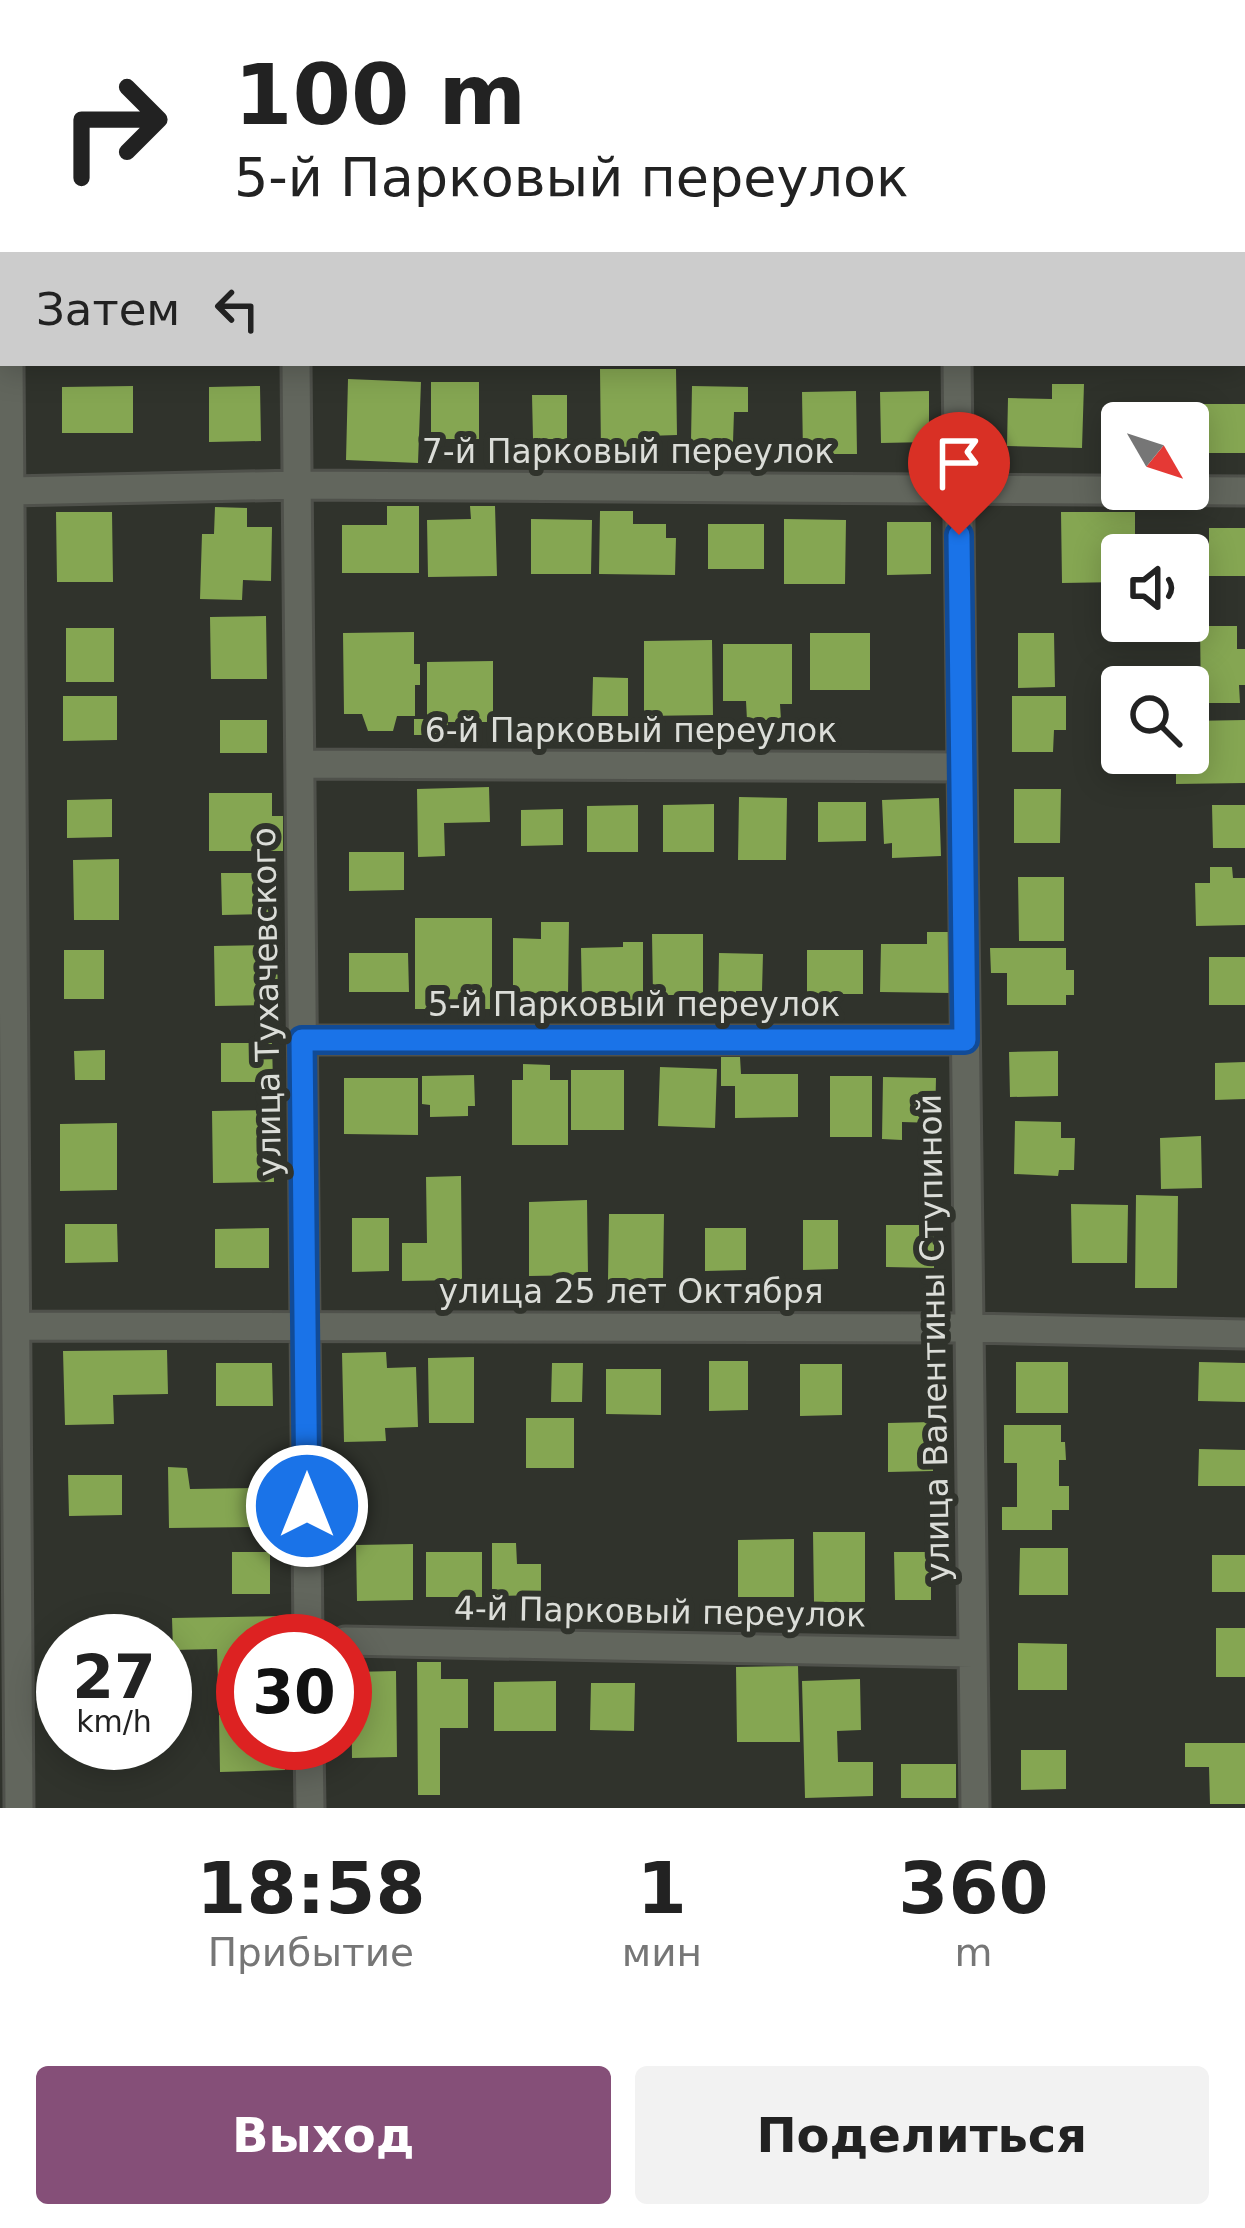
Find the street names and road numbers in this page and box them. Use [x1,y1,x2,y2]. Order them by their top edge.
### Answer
street label: 7-й Парковый переулок [422,432,834,471]
street label: 6-й Парковый переулок [425,711,837,750]
street label: улица Тухачевского [244,827,289,1177]
street label: 5-й Парковый переулок [428,985,840,1024]
street label: улица Валентины Ступиной [910,1094,957,1582]
street label: улица 25 лет Октября [439,1272,823,1311]
street label: 4-й Парковый переулок [454,1588,866,1635]

